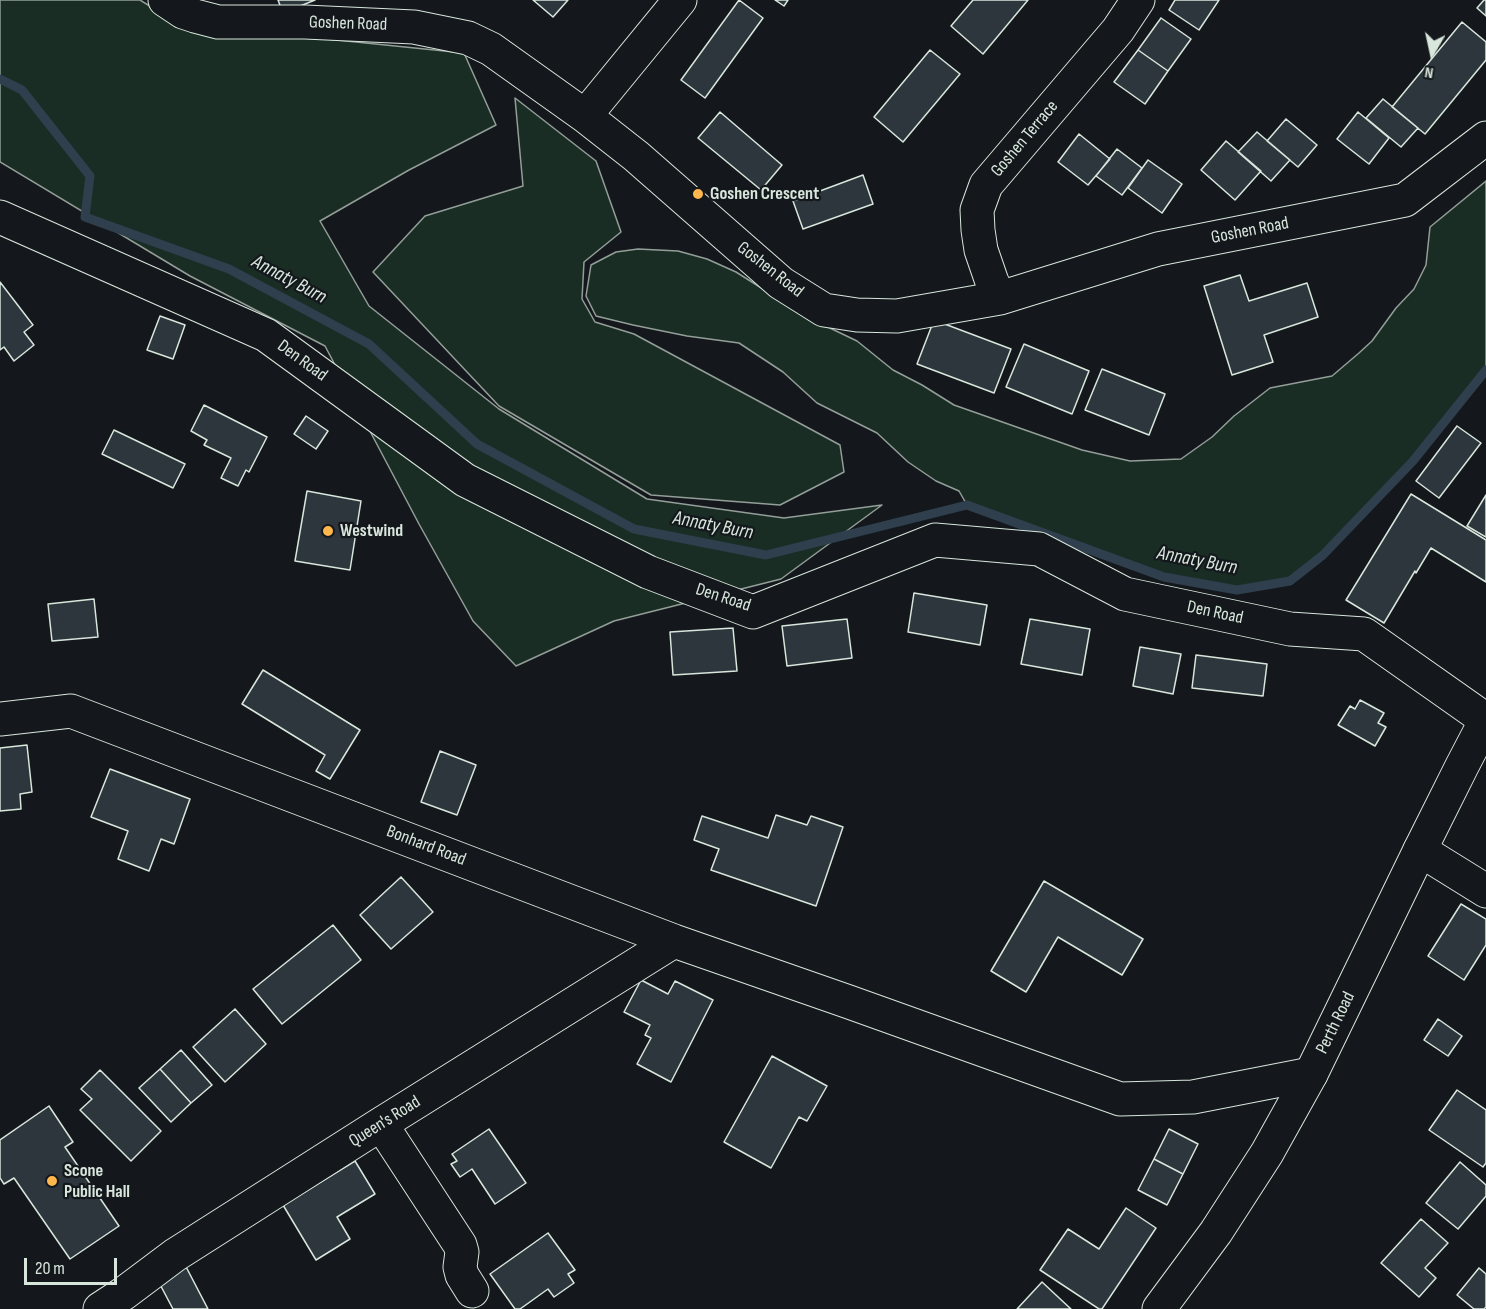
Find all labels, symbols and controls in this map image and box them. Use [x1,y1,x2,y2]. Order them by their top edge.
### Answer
street label: Goshen Road [308,12,388,36]
north arrow [1402,24,1462,84]
text: N [1423,62,1435,82]
street label: Goshen Terrace [987,96,1063,182]
place label: Goshen Crescent [710,183,819,205]
marker: Goshen Crescent [691,187,705,201]
street label: Goshen Road [1209,213,1291,249]
street label: Goshen Road [732,237,808,303]
water label: Annaty Burn [248,250,330,310]
street label: Den Road [273,336,331,386]
water label: Annaty Burn [671,506,755,546]
place label: Westwind [340,520,403,542]
marker: Westwind [321,524,335,538]
water label: Annaty Burn [1155,541,1239,581]
street label: Den Road [693,579,753,617]
street label: Den Road [1185,597,1245,629]
street label: Bonhard Road [383,821,469,871]
street label: Perth Road [1312,988,1360,1058]
street label: Queen's Road [345,1092,425,1152]
place label: Scone Public Hall [64,1160,130,1202]
marker: Scone Public Hall [45,1174,59,1188]
scale bar [27,1246,120,1284]
text: 20 m [35,1258,65,1279]

